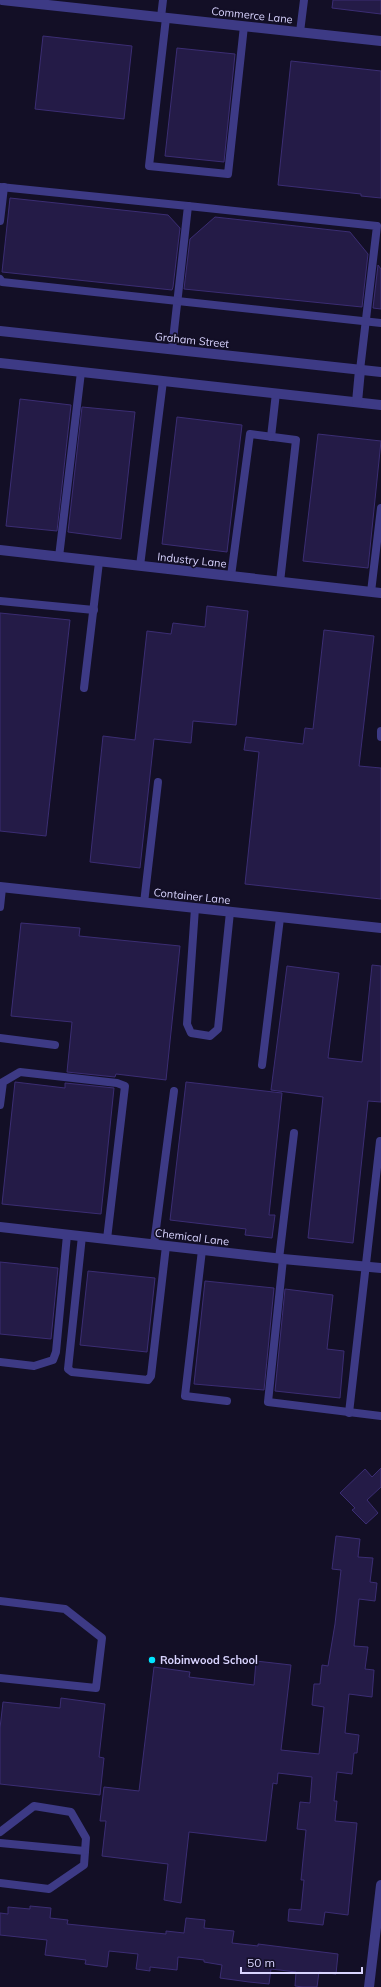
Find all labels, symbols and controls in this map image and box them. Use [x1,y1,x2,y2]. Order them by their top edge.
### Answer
street label: Commerce Lane [211,4,293,26]
street label: Graham Street [154,329,230,351]
street label: Industry Lane [157,549,227,571]
street label: Container Lane [153,885,231,907]
street label: Chemical Lane [154,1225,230,1249]
place label: Robinwood School [160,1653,258,1667]
marker: Robinwood School [147,1655,157,1665]
scale bar [241,1949,362,1975]
text: 50 m [247,1955,275,1970]

